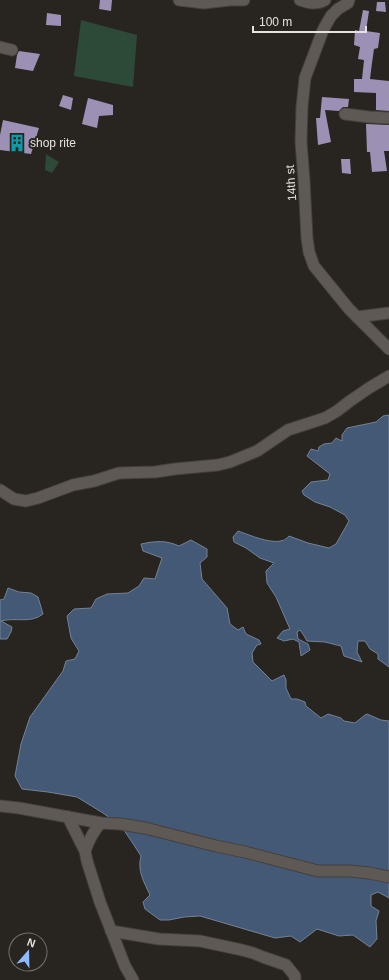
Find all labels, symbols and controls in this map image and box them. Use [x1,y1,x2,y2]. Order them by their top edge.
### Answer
scale bar [253,8,366,34]
text: 100 m [259,15,292,29]
building icon: shop rite [7,133,27,153]
place label: shop rite [30,136,76,150]
street label: 14th st [283,164,299,201]
north arrow [8,932,48,972]
text: N [26,936,37,950]

